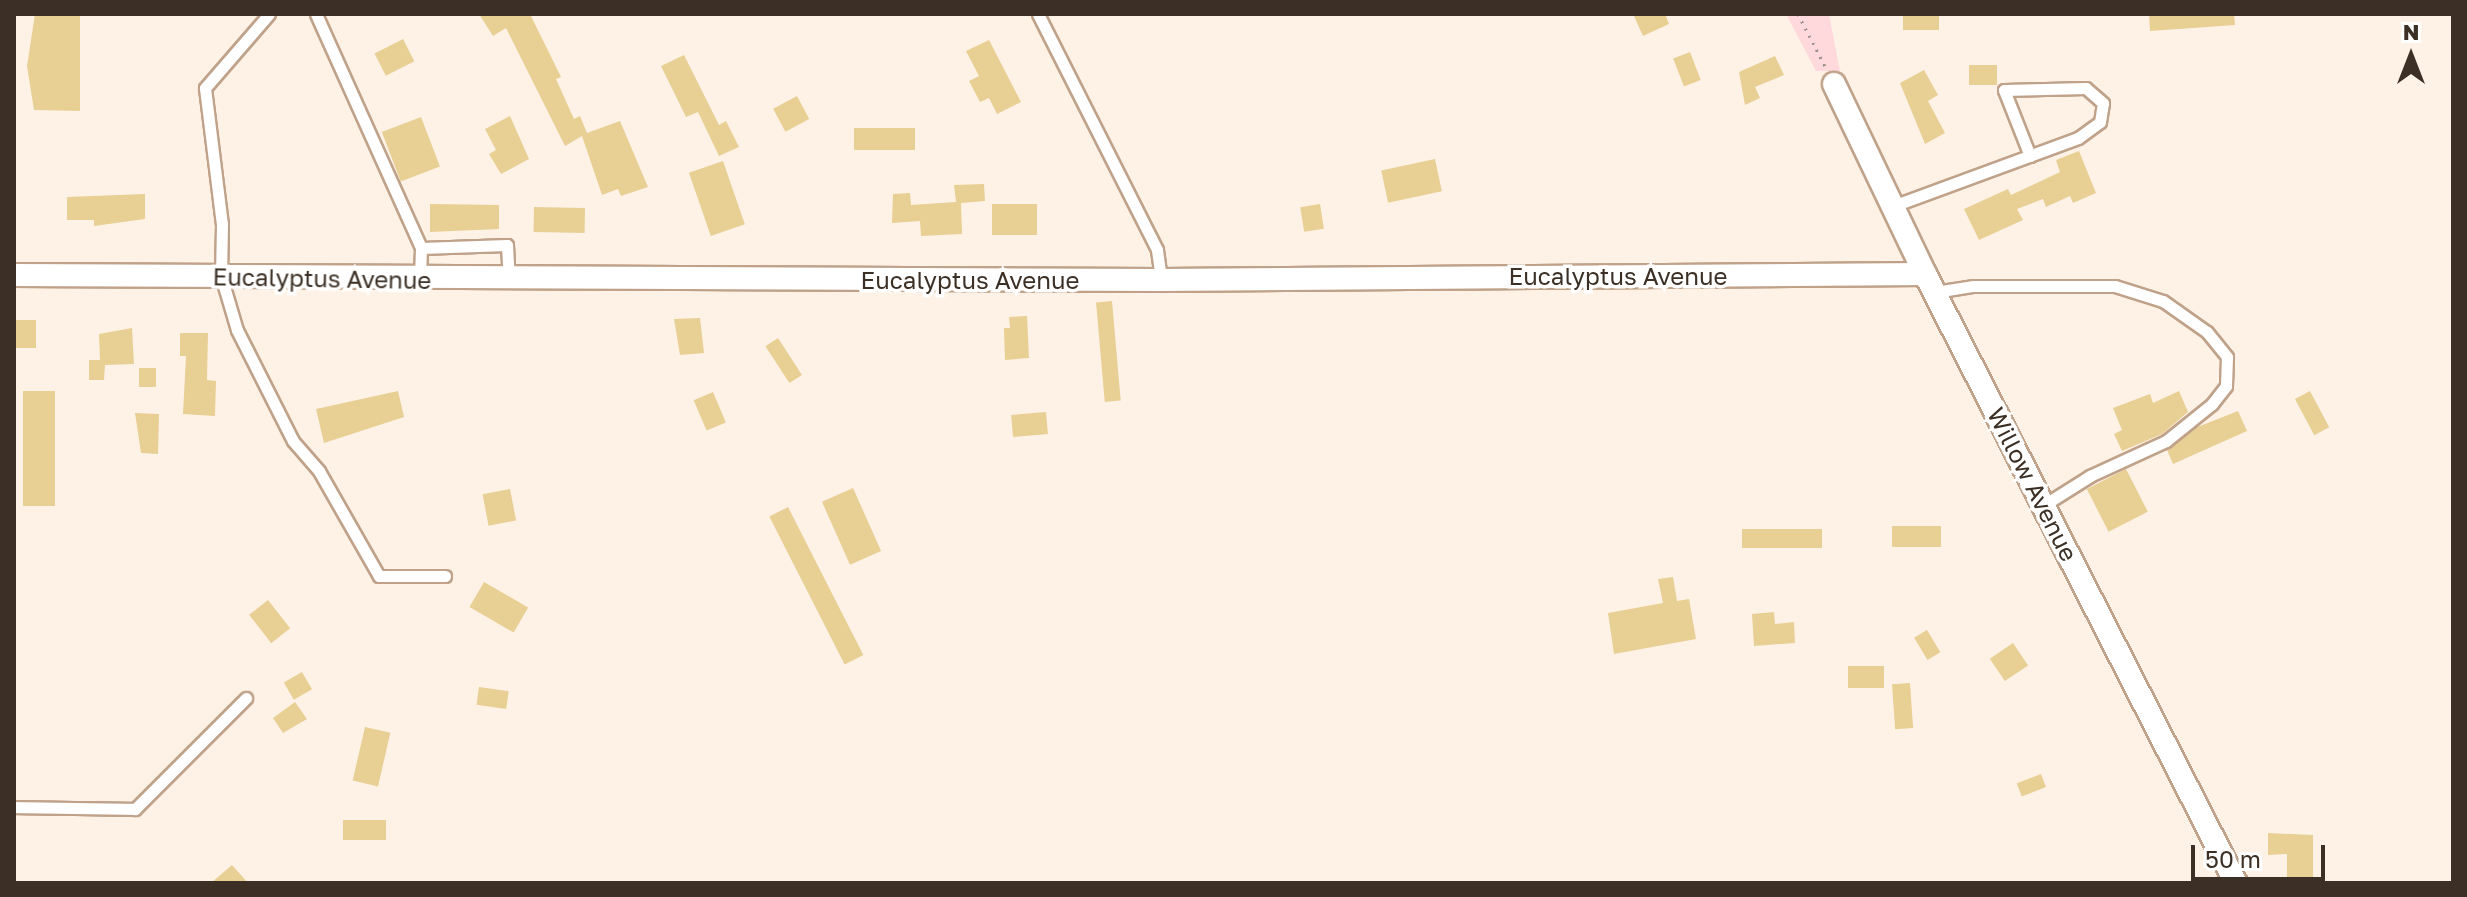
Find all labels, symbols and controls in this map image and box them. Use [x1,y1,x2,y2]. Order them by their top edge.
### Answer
north arrow [2371,16,2451,96]
text: N [2403,18,2419,45]
street label: Eucalyptus Avenue [212,262,432,294]
street label: Eucalyptus Avenue [1509,262,1727,290]
street label: Eucalyptus Avenue [861,266,1079,294]
street label: Willow Avenue [1982,402,2084,566]
scale bar [2195,829,2329,879]
text: 50 m [2205,844,2261,873]

